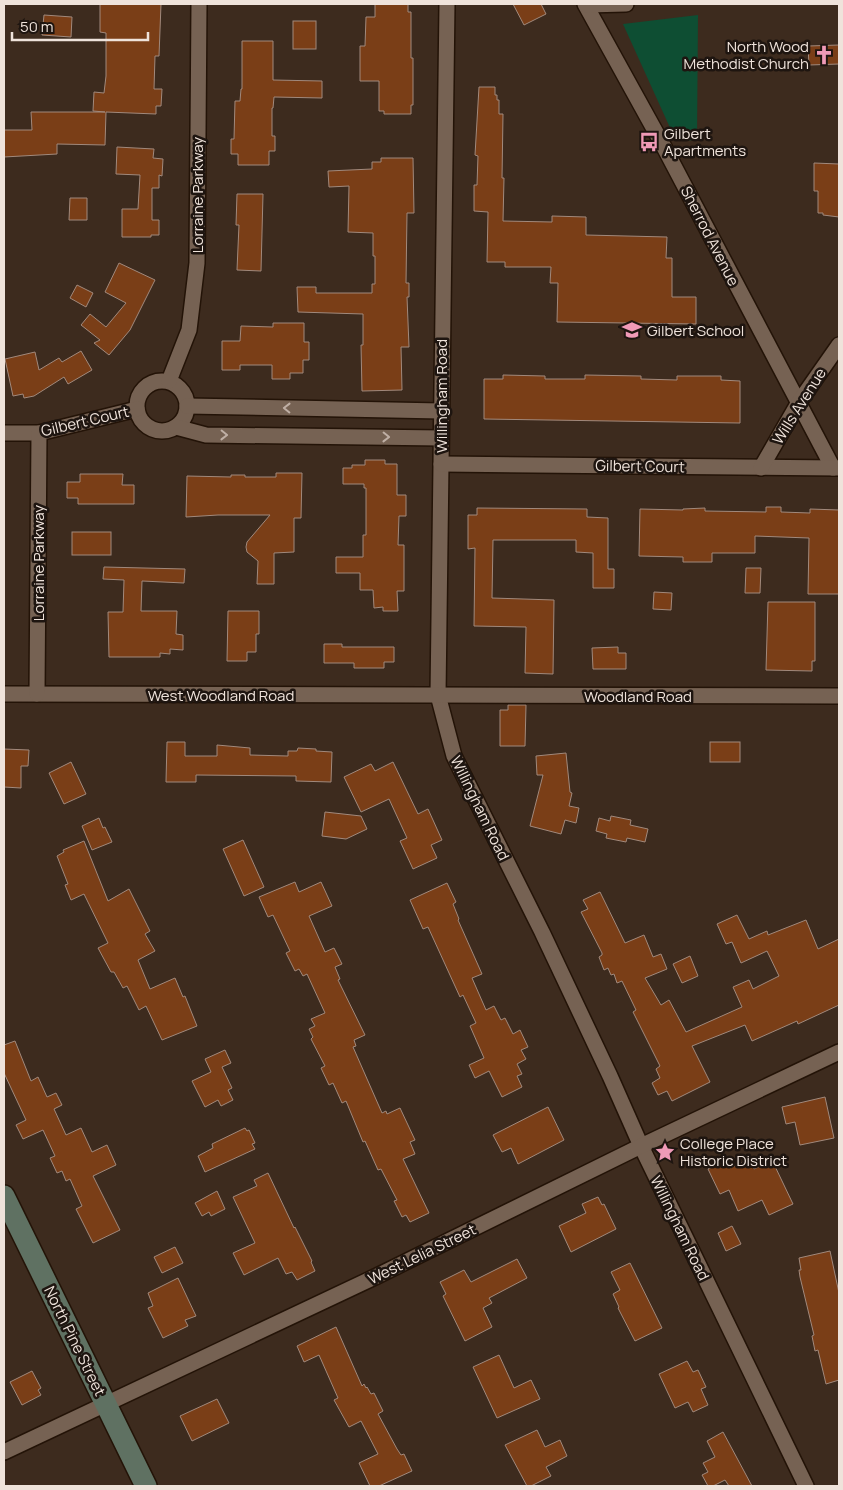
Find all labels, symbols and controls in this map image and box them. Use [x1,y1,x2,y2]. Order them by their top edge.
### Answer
scale bar [12,10,149,42]
text: 50 m [20,16,54,37]
place label: North Wood Methodist Church [684,36,809,74]
church icon: North Wood Methodist Church [813,44,835,66]
place label: Gilbert Apartments [664,123,746,161]
bus stop icon: Gilbert Apartments [638,131,660,153]
street label: Lorraine Parkway [187,137,208,253]
street label: Sherrod Avenue [676,182,744,290]
school or university icon: Gilbert School [621,319,643,341]
place label: Gilbert School [647,320,744,341]
street label: Willingham Road [431,339,452,453]
street label: Wills Avenue [767,364,831,448]
street label: Gilbert Court [39,401,131,441]
one-way arrow [283,403,291,413]
one-way arrow [220,430,228,440]
one-way arrow [382,432,390,443]
street label: Gilbert Court [595,455,685,477]
street label: Lorraine Parkway [28,505,49,621]
street label: West Woodland Road [148,685,294,706]
street label: Woodland Road [584,686,692,707]
street label: Willingham Road [446,752,514,864]
place label: College Place Historic District [680,1133,787,1171]
place icon: College Place Historic District [654,1141,676,1163]
street label: Willingham Road [646,1172,714,1284]
street label: West Lelia Street [365,1219,479,1289]
street label: North Pine Street [39,1283,111,1399]

